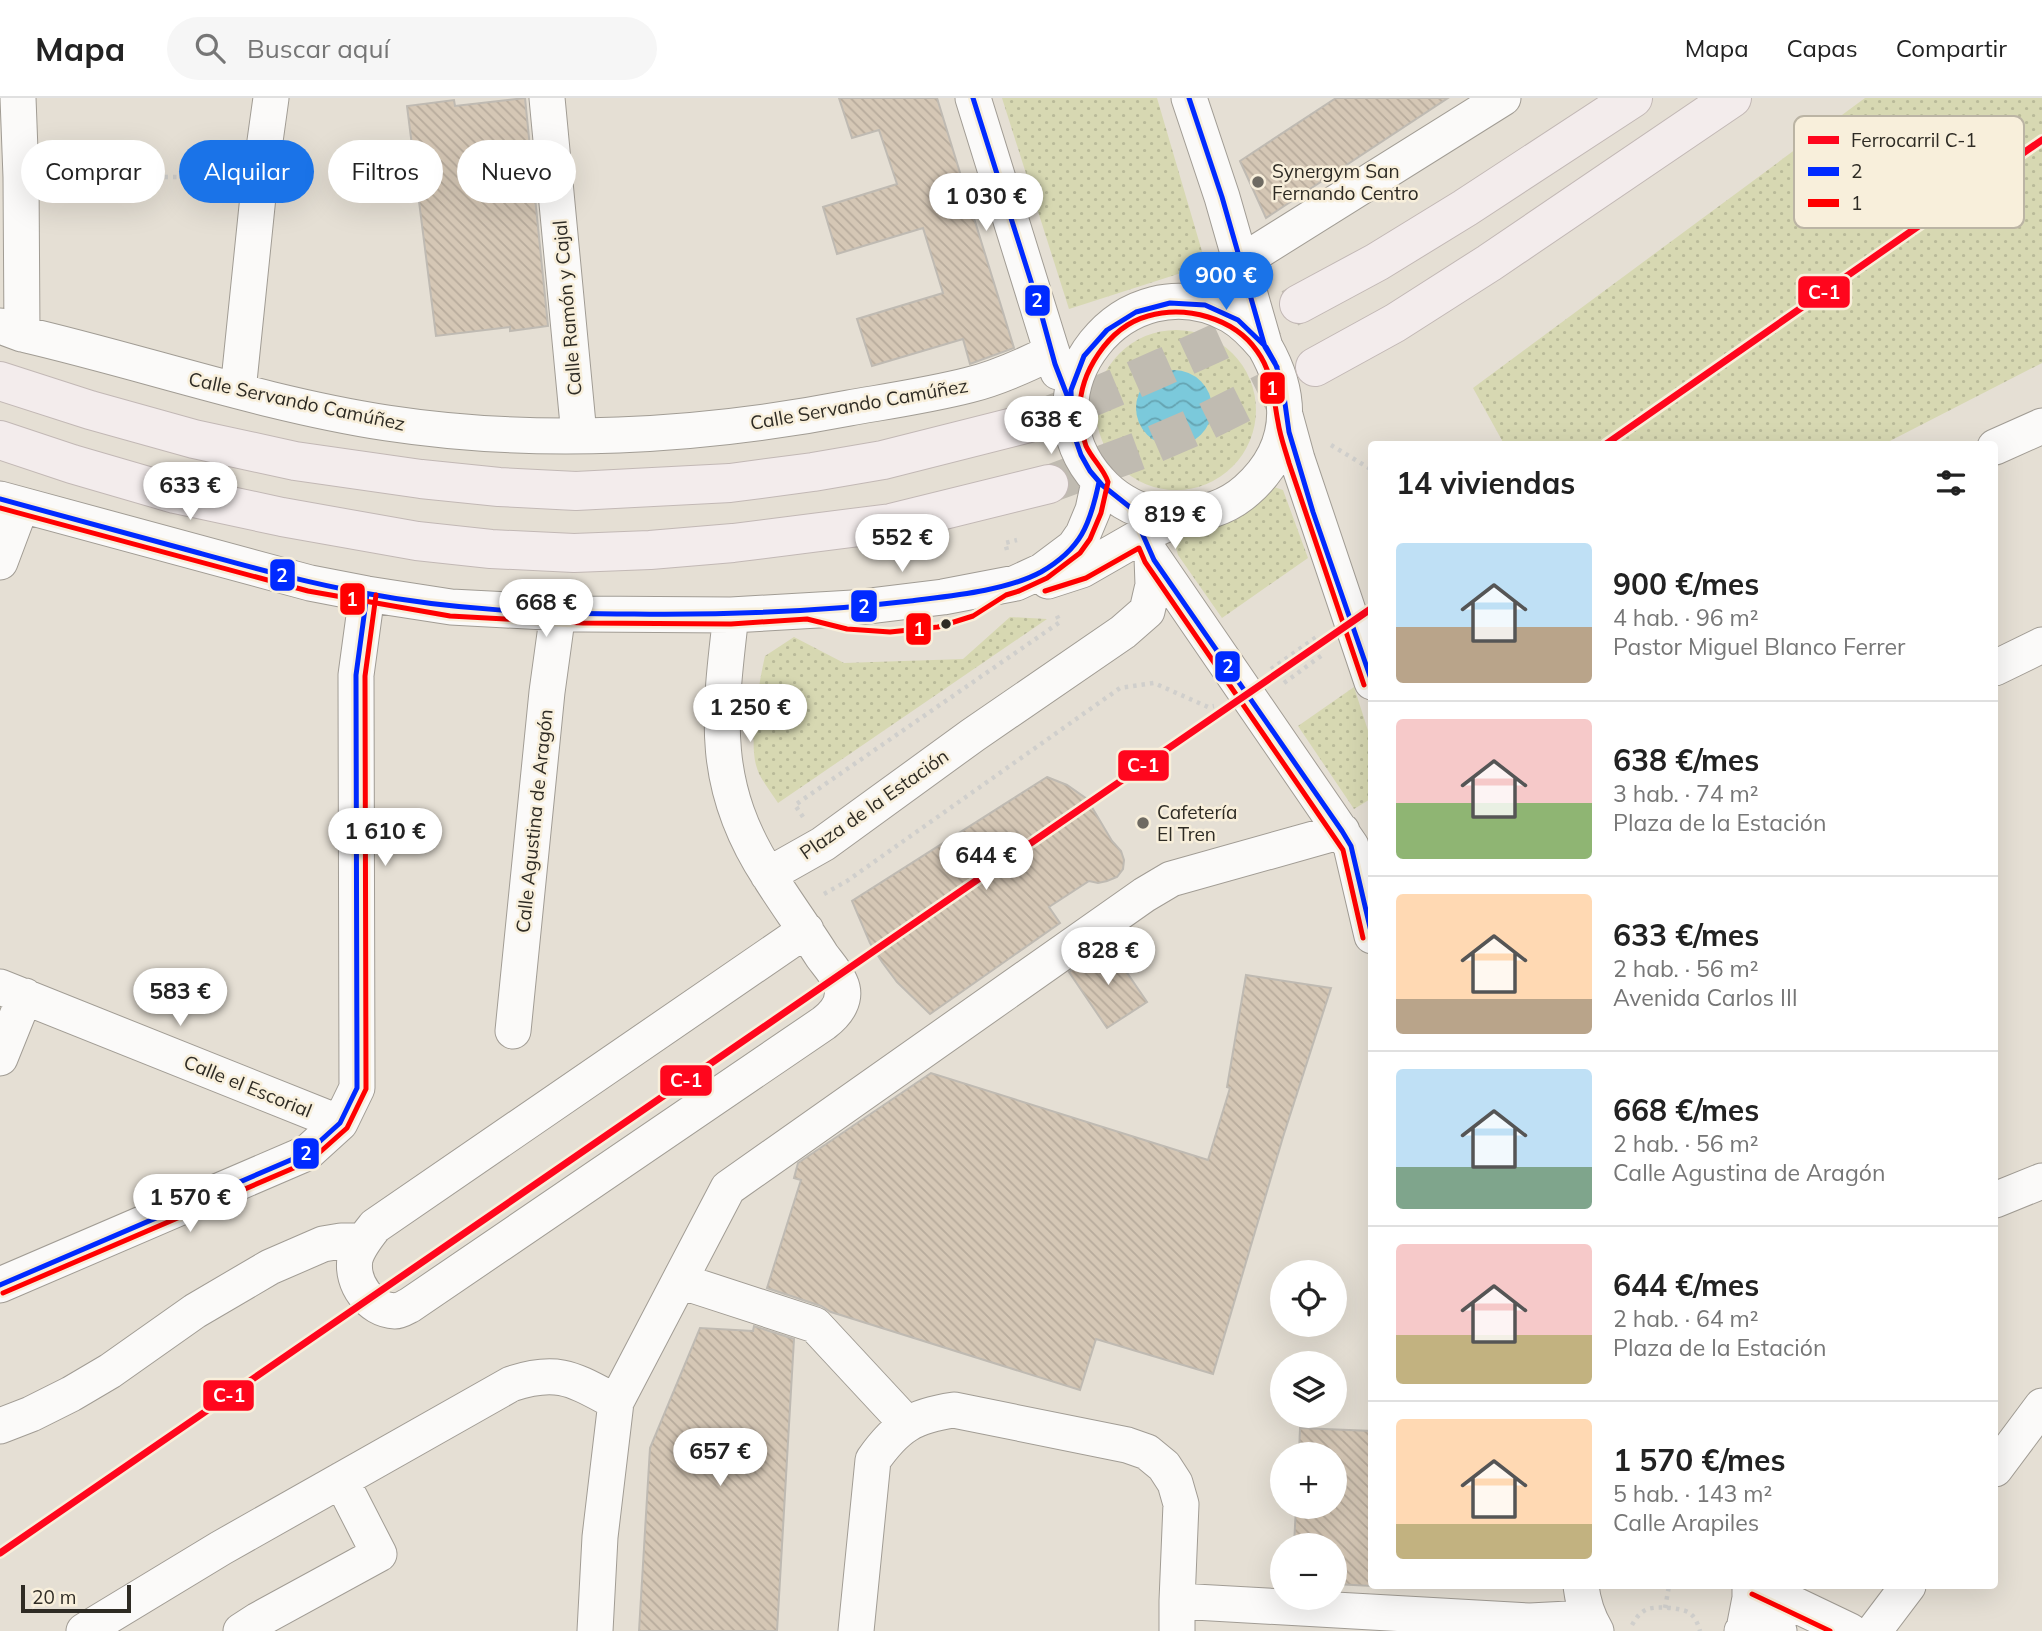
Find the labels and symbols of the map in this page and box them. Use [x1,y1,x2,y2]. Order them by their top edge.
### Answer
legend [1794,116,2024,228]
text: Ferrocarril C-1 [1851,128,1977,152]
place label: Synergym San Fernando Centro [1272,159,1419,205]
text: 2 [1851,159,1862,183]
pin: 1 030 € [921,174,1051,233]
marker: Synergym San Fernando Centro [1250,174,1266,190]
text: 1 [1851,191,1862,215]
street label: Calle Ramón y Cajal [547,219,587,397]
pin: 900 € [1177,252,1275,312]
line badge: C-1 [1797,275,1851,309]
text: C-1 [1808,280,1840,304]
line badge: 2 [1024,284,1051,317]
text: 2 [1031,288,1043,312]
street label: Calle Servando Camúñez [187,366,408,436]
line badge: 1 [1259,371,1286,405]
street label: Calle Servando Camúñez [748,373,970,435]
text: 1 [1266,376,1278,400]
pin: 638 € [1002,396,1100,456]
pin: 633 € [141,462,239,522]
pin: 819 € [1126,491,1224,551]
pin: 552 € [853,514,951,574]
line badge: 2 [269,558,296,592]
text: 2 [276,563,288,587]
pin: 668 € [497,580,595,639]
line badge: 1 [339,582,366,616]
text: 1 [346,587,358,611]
line badge: 2 [850,589,878,623]
text: 2 [858,594,870,618]
line badge: 1 [905,612,932,646]
text: 1 [913,617,925,641]
unlabelled marker [939,617,953,631]
line badge: 2 [1214,650,1241,683]
text: 2 [1222,654,1234,678]
pin: 1 250 € [685,684,815,744]
street label: Calle Agustina de Aragón [510,708,558,934]
street label: Plaza de la Estación [795,744,953,864]
line badge: C-1 [1117,749,1170,782]
text: C-1 [1127,753,1159,777]
place label: Cafetería El Tren [1157,800,1237,846]
pin: 1 610 € [320,808,450,868]
marker: Cafetería El Tren [1135,815,1151,831]
pin: 644 € [937,832,1035,892]
pin: 828 € [1059,928,1157,987]
pin: 583 € [131,968,229,1028]
street label: Calle el Escorial [180,1049,316,1123]
line badge: C-1 [659,1064,713,1097]
text: C-1 [670,1068,702,1092]
line badge: 2 [292,1137,320,1170]
text: 2 [300,1141,312,1165]
pin: 1 570 € [125,1174,255,1234]
line badge: C-1 [202,1379,255,1412]
text: C-1 [213,1383,245,1407]
pin: 657 € [671,1428,769,1488]
scale bar [21,1582,131,1614]

